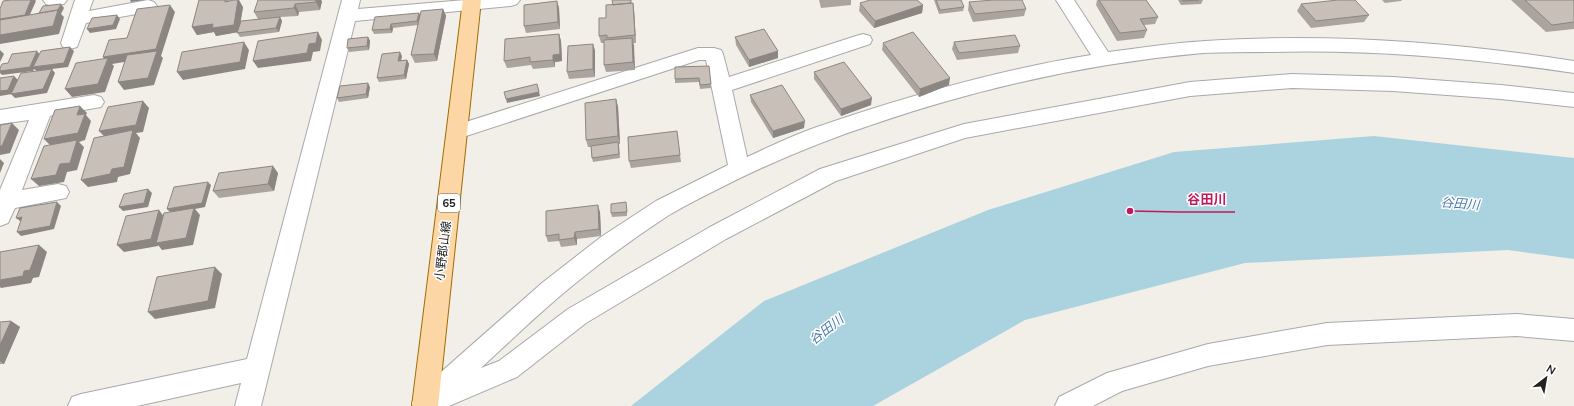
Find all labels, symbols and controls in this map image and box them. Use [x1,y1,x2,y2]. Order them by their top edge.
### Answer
callout: 谷田川 [1180,187,1235,212]
text: 谷田川 [1187,191,1227,207]
water label: 谷田川 [1440,193,1482,213]
road number: 65 [438,194,460,212]
street label: 小野郡山線 [431,220,454,282]
water label: 谷田川 [806,309,848,347]
north arrow [1526,358,1566,398]
text: N [1544,361,1558,378]

